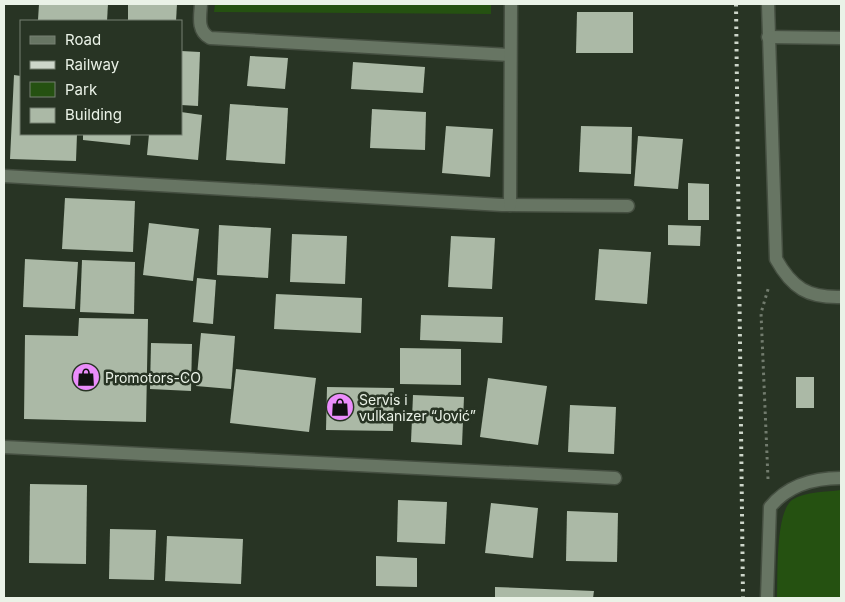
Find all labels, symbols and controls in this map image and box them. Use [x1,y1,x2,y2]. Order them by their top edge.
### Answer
legend [20,20,182,135]
text: Road [65,30,101,49]
text: Railway [65,55,120,74]
text: Park [65,80,98,99]
text: Building [65,105,122,124]
shop icon: Promotors-CO [71,362,101,392]
place label: Promotors-CO [105,369,201,386]
place label: Servis i vulkanizer “Jović” [359,391,476,424]
shop icon: Servis i vulkanizer “Jović” [325,392,355,422]

